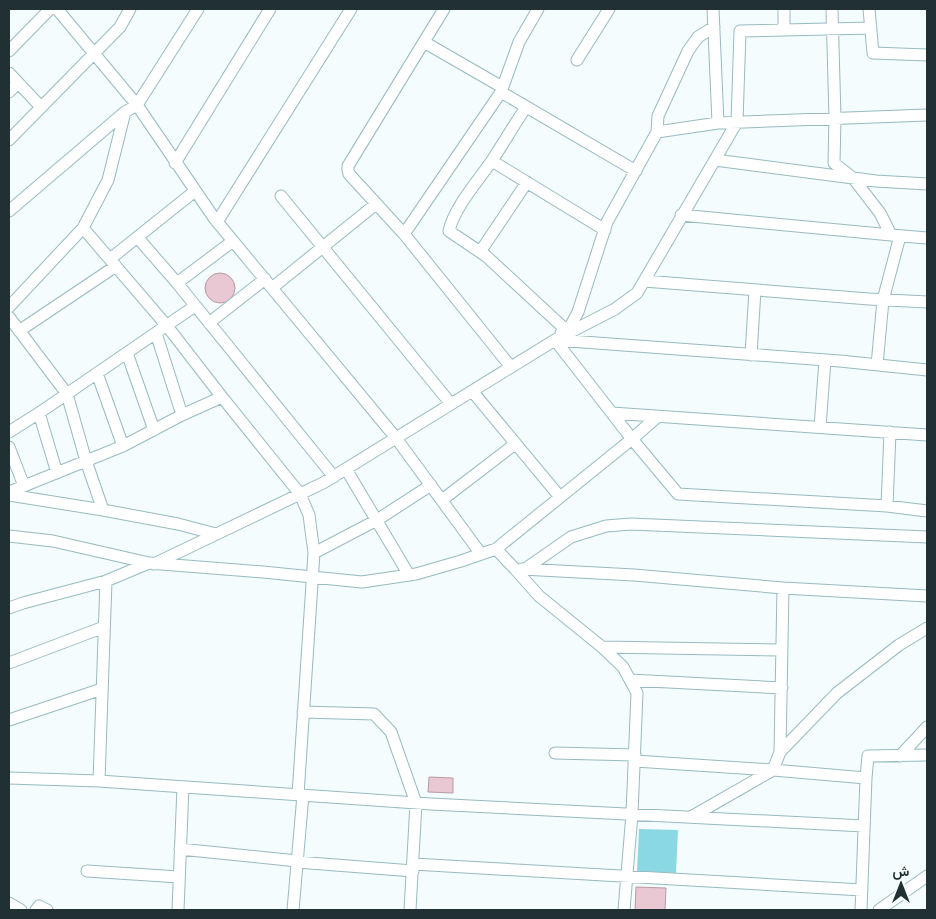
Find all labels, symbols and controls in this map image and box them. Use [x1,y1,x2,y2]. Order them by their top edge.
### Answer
north arrow [876,859,926,909]
text: ش [893,863,910,880]

